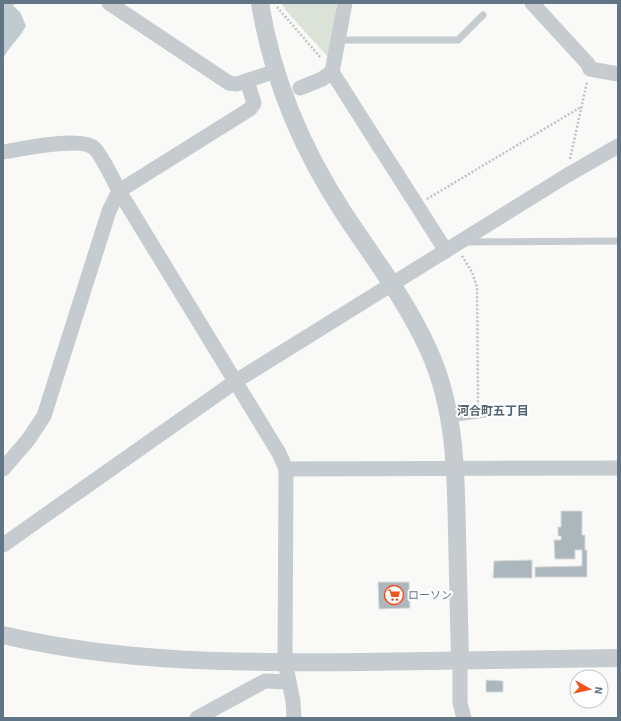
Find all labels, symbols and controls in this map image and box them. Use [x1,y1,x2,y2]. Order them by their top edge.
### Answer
district label: 河合町五丁目 [457,403,529,420]
supermarket icon: ローソン [383,584,405,606]
place label: ローソン [408,588,452,603]
north arrow [569,669,609,709]
text: N [590,686,606,695]

